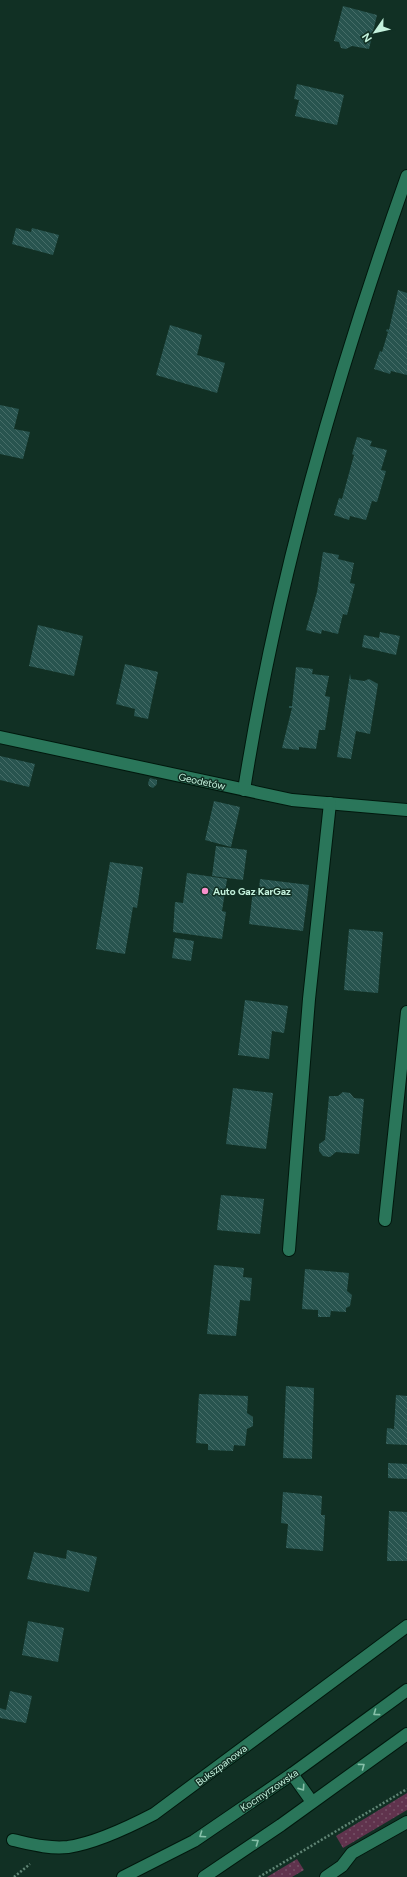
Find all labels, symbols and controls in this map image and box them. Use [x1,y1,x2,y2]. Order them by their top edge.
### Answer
north arrow [355,12,395,52]
text: N [359,30,375,44]
street label: Geodetów [177,770,227,793]
place label: Auto Gaz KarGaz [213,885,291,898]
marker: Auto Gaz KarGaz [200,886,210,896]
one-way arrow [373,1708,380,1715]
street label: Bukszpanowa [193,1742,250,1789]
one-way arrow [358,1763,365,1771]
street label: Kocmyrzowska [238,1766,301,1815]
one-way arrow [297,1784,304,1791]
one-way arrow [199,1831,206,1838]
one-way arrow [252,1840,259,1847]

